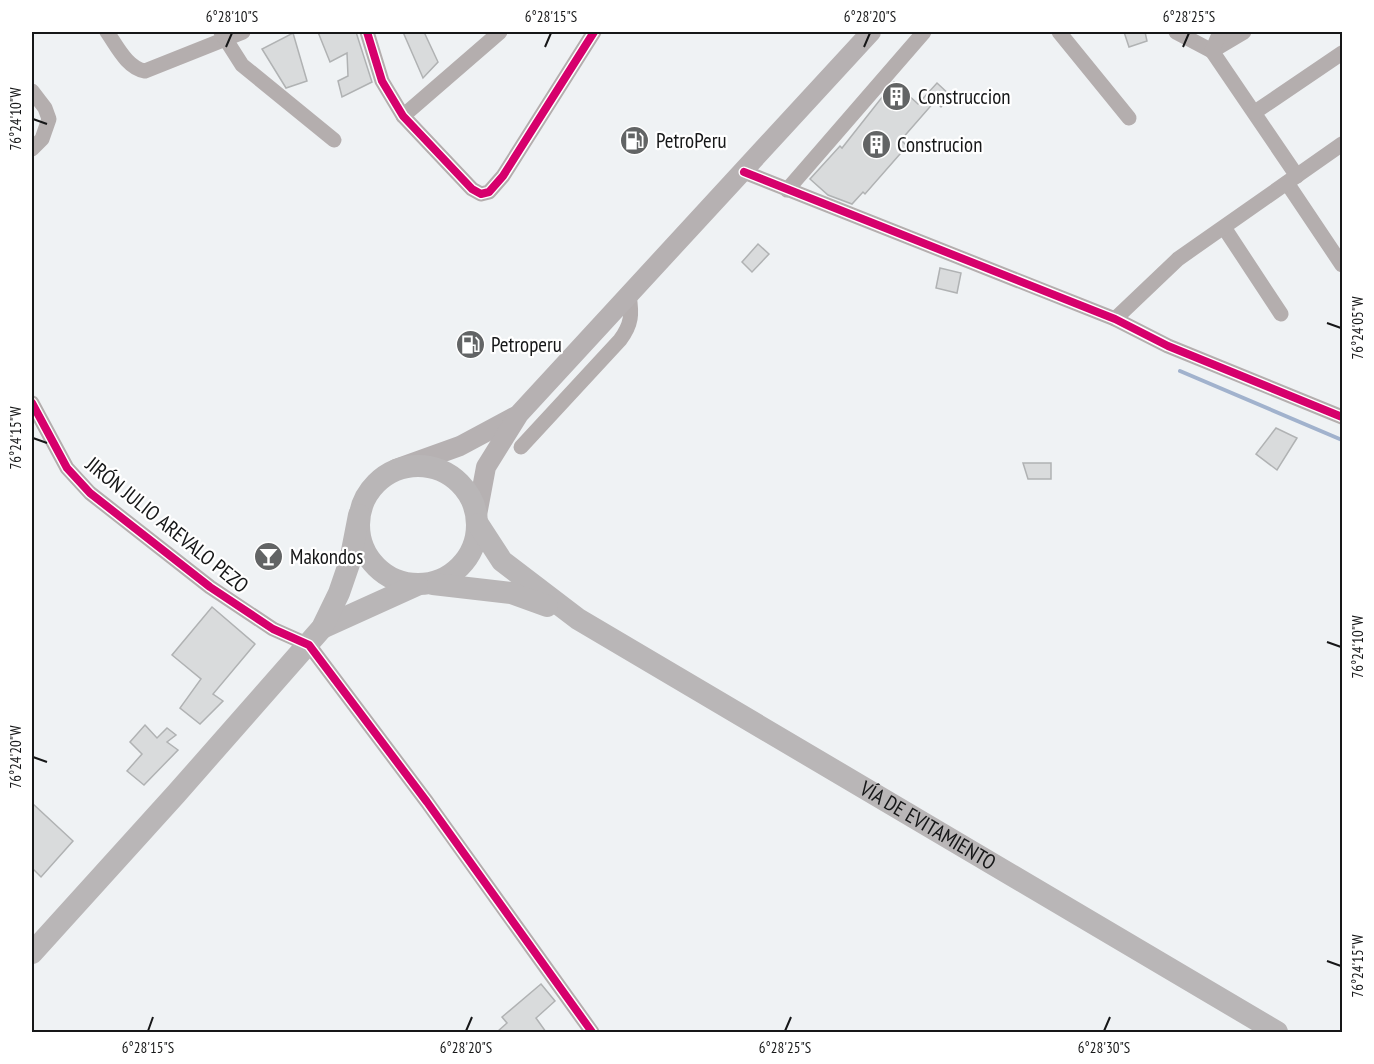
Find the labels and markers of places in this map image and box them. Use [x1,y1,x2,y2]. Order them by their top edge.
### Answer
building icon: Construccion [881,81,913,113]
place label: Construccion [918,83,1011,110]
fuel station icon: PetroPeru [619,125,651,157]
place label: PetroPeru [656,127,727,154]
building icon: Construcion [860,129,892,161]
place label: Construcion [897,131,982,158]
fuel station icon: Petroperu [454,329,486,361]
place label: Petroperu [491,331,562,358]
bar icon: Makondos [253,541,285,573]
place label: Makondos [290,543,363,570]

